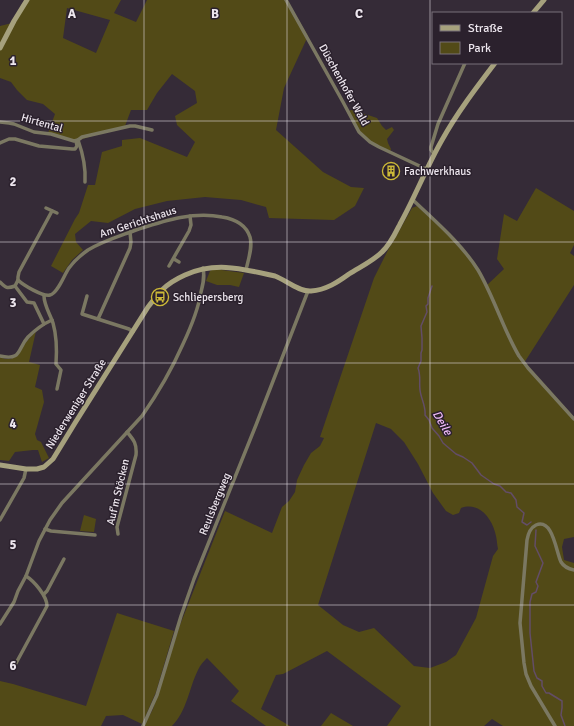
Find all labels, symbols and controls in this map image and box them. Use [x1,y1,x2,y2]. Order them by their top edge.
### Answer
text: A [68,6,77,22]
text: B [211,6,219,22]
text: C [355,6,363,22]
legend [432,12,562,64]
text: Straße [468,21,503,36]
text: Park [468,41,491,56]
street label: Düschenhofer Wald [316,42,372,128]
text: 1 [9,53,17,69]
street label: Hirtental [20,111,64,135]
building icon: Fachwerkhaus [381,161,401,181]
place label: Fachwerkhaus [404,165,471,178]
text: 2 [9,174,17,190]
street label: Am Gerichtshaus [98,203,178,241]
bus stop icon: Schliepersberg [150,287,170,307]
place label: Schliepersberg [173,291,243,304]
text: 3 [9,295,17,311]
street label: Niederweniger Straße [43,357,109,451]
water label: Deile [429,408,456,439]
text: 4 [9,416,17,432]
street label: Auf'm Stöcken [104,458,132,526]
street label: Reulsbergweg [197,471,233,537]
text: 5 [9,537,17,553]
text: 6 [9,658,17,674]

